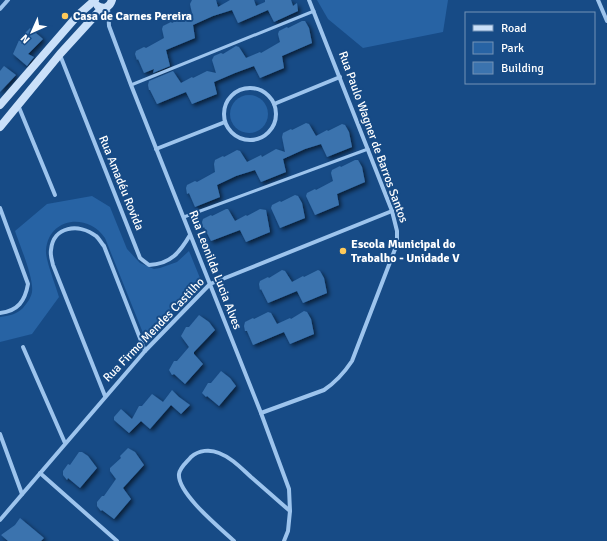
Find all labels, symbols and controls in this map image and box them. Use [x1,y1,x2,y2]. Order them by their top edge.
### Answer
place label: Casa de Carnes Pereira [73,9,192,24]
marker: Casa de Carnes Pereira [60,11,70,21]
north arrow [12,12,52,52]
legend [465,12,595,84]
text: Road [501,21,527,36]
text: N [18,31,33,46]
text: Park [501,41,524,56]
street label: Rua Paulo Wagner de Barros Santos [335,49,411,225]
text: Building [501,61,544,76]
street label: Rua Amadéu Rovida [95,133,147,233]
street label: Rua Leonilda Lucia Alves [185,208,245,332]
place label: Escola Municipal do Trabalho - Unidade V [351,237,460,266]
marker: Escola Municipal do Trabalho - Unidade V [338,246,348,256]
street label: Rua Firmo Mendes Castilho [100,275,208,385]

